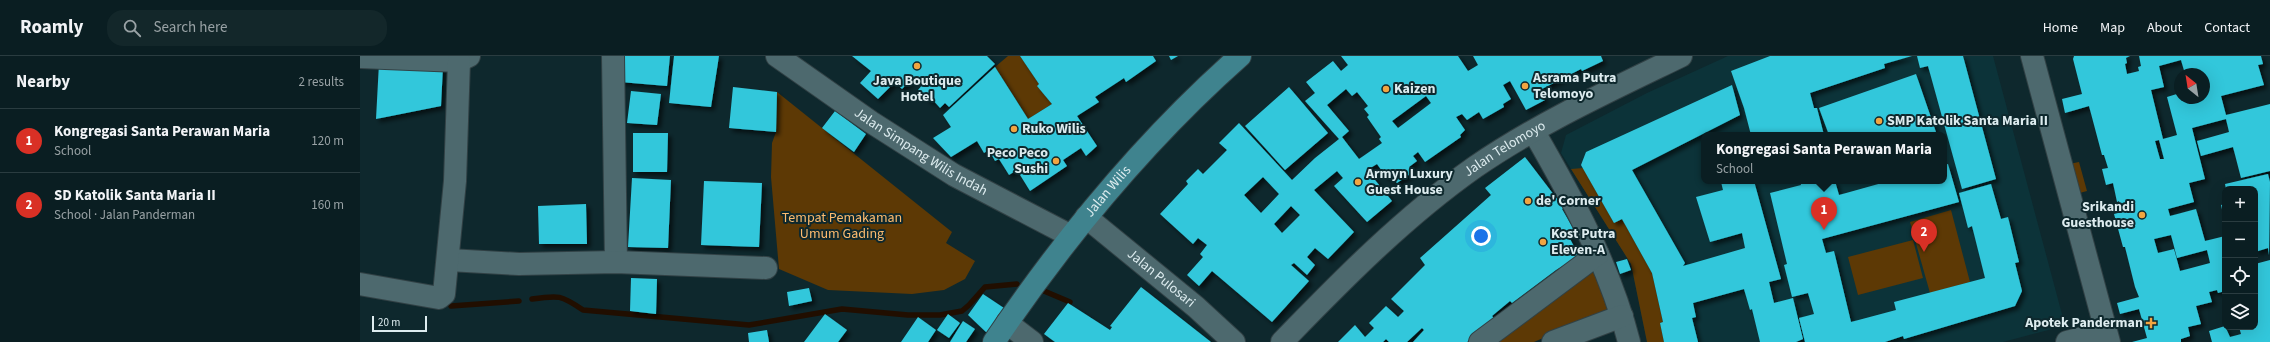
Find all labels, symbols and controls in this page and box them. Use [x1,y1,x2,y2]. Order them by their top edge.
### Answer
search box [107,10,387,46]
text: Roamly [20,14,83,41]
icon: search [121,17,143,39]
text: Search here [153,17,227,38]
text: Home [2043,18,2078,38]
text: Map [2100,18,2125,38]
text: About [2147,18,2182,38]
text: Contact [2204,18,2250,38]
marker: Java Boutique Hotel [912,61,922,71]
place label: Asrama Putra Telomoyo [1532,68,1616,104]
north arrow [2174,68,2210,104]
text: Nearby [16,70,70,94]
place label: Java Boutique Hotel [873,71,961,107]
text: 2 results [299,73,344,91]
place label: Kaizen [1394,79,1435,99]
marker: Asrama Putra Telomoyo [1520,81,1530,91]
marker: Kaizen [1381,84,1391,94]
street label: Jalan Simpang Wilis Indah [850,103,991,201]
place label: SMP Katolik Santa Maria II [1887,111,2048,131]
street label: Jalan Telomoyo [1460,116,1549,182]
marker: SMP Katolik Santa Maria II [1874,116,1884,126]
place label: Ruko Wilis [1022,119,1086,139]
text: Kongregasi Santa Perawan Maria [54,121,270,142]
marker: Ruko Wilis [1009,124,1019,134]
text: 1 [26,132,32,150]
text: 120 m [311,132,344,150]
popup [1701,132,1947,184]
text: Kongregasi Santa Perawan Maria [1716,139,1932,160]
text: School [54,142,91,160]
place label: Peco Peco Sushi [987,143,1048,179]
marker: Peco Peco Sushi [1051,156,1061,166]
text: School [1716,160,1753,178]
street label: Jalan Wilis [1080,161,1136,222]
place label: Armyn Luxury Guest House [1365,164,1454,200]
marker: Armyn Luxury Guest House [1353,177,1363,187]
text: SD Katolik Santa Maria II [54,185,216,206]
map controls [2222,186,2258,330]
button: + [2222,186,2258,222]
place label: de' Corner [1536,191,1601,211]
text: 2 [26,196,32,214]
text: 160 m [311,196,344,214]
marker: de' Corner [1523,196,1533,206]
pin: 1 [1811,197,1837,230]
place label: Srikandi Guesthouse [2061,197,2134,233]
text: School · Jalan Panderman [54,206,195,224]
park label: Tempat Pemakaman Umum Gading [782,208,902,244]
marker: Srikandi Guesthouse [2137,210,2147,220]
pin: 2 [1911,219,1937,252]
button: − [2222,222,2258,258]
place label: Kost Putra Eleven-A [1551,224,1615,260]
your location [1471,226,1491,246]
marker: Kost Putra Eleven-A [1538,237,1548,247]
street label: Jalan Pulosari [1123,244,1199,312]
button: locate [2222,258,2258,294]
button: layers [2222,294,2258,330]
place label: Apotek Panderman [2024,313,2143,333]
scale bar [372,314,427,333]
text: 20 m [378,315,400,330]
marker: Apotek Panderman [2146,318,2156,328]

